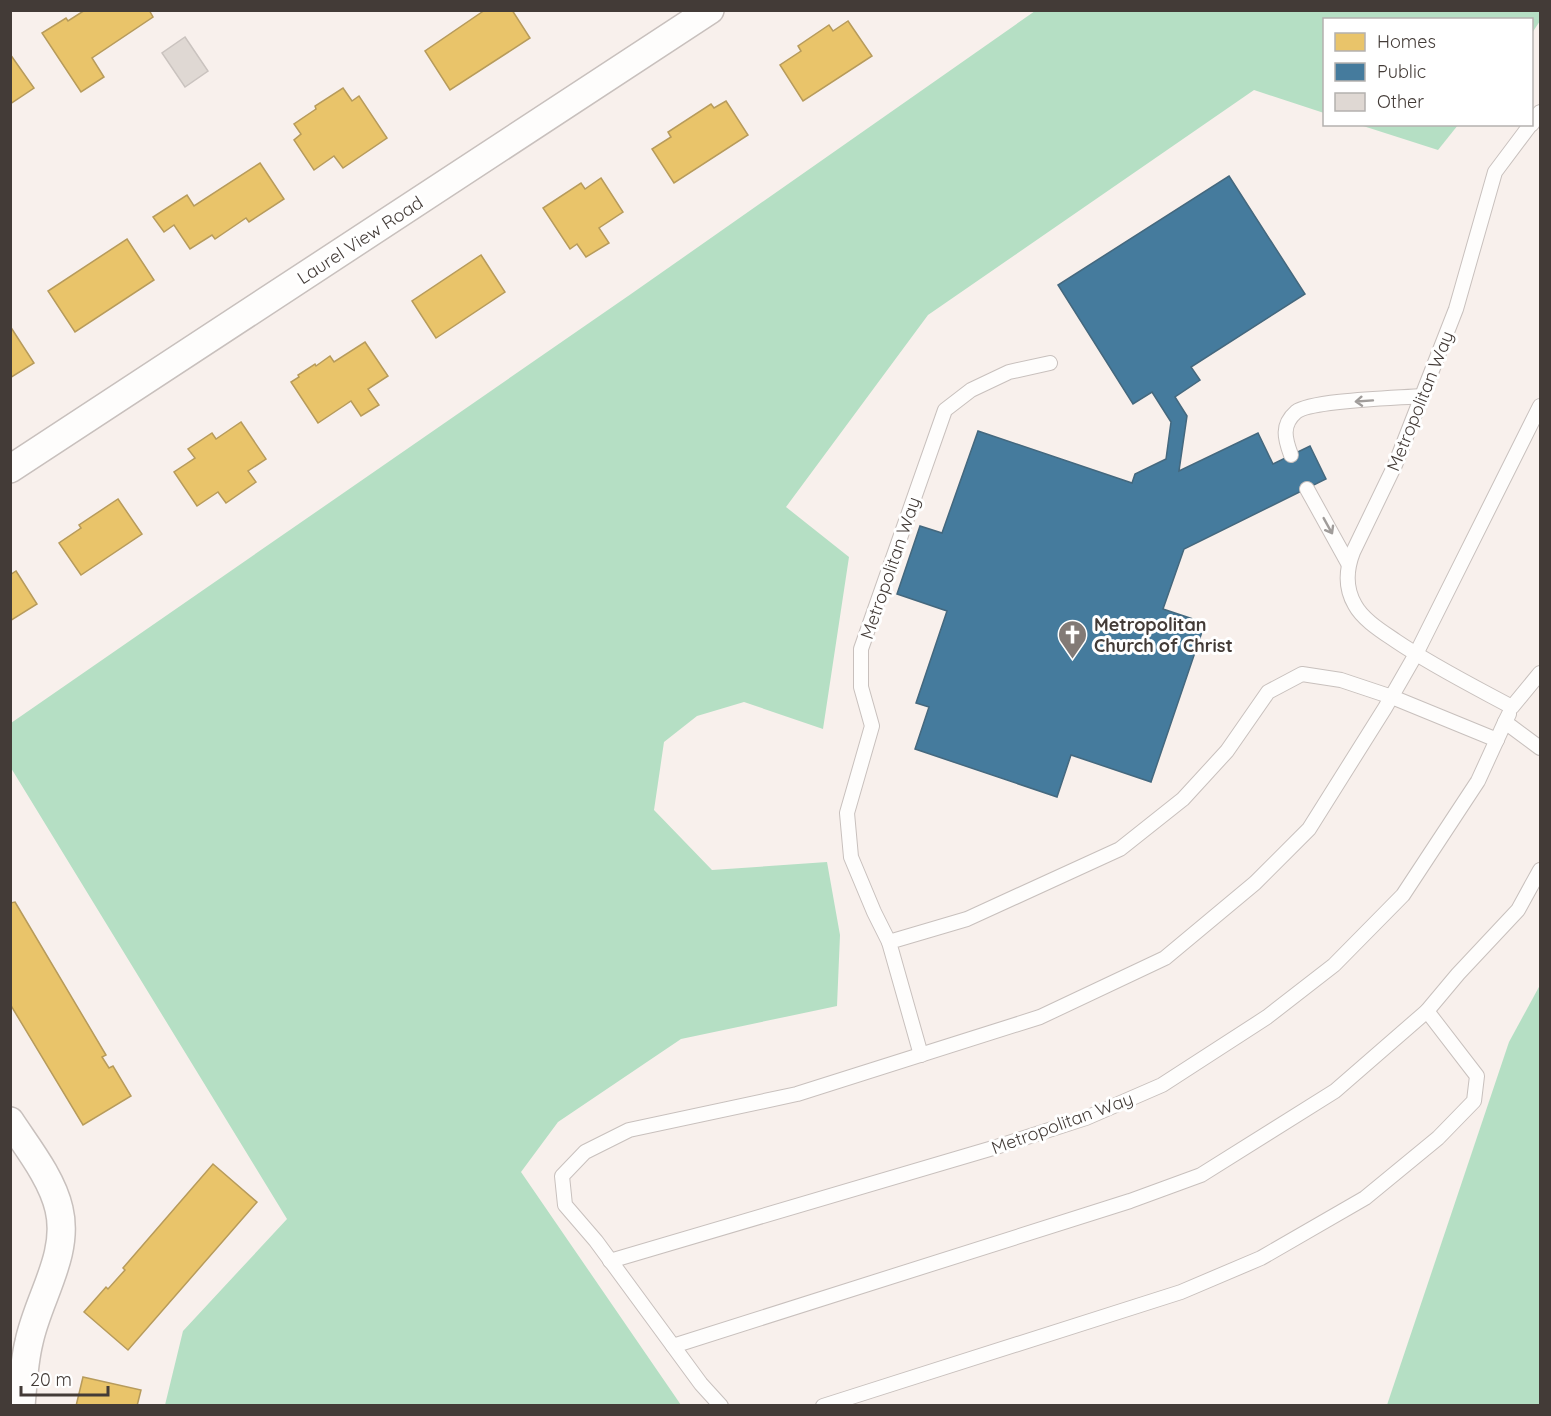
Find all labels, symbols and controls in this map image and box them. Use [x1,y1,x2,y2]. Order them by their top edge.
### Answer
legend [1323,18,1533,126]
text: Homes [1377,30,1436,53]
text: Public [1377,60,1426,83]
text: Other [1377,90,1424,113]
street label: Laurel View Road [293,191,427,289]
street label: Metropolitan Way [1381,328,1459,474]
one-way arrow [1355,396,1374,407]
street label: Metropolitan Way [855,494,925,642]
one-way arrow [1322,517,1334,534]
place label: Metropolitan Church of Christ [1094,613,1233,657]
church icon: Metropolitan Church of Christ [1057,618,1089,660]
street label: Metropolitan Way [988,1087,1136,1159]
scale bar [21,1359,108,1397]
text: 20 m [30,1368,72,1391]

